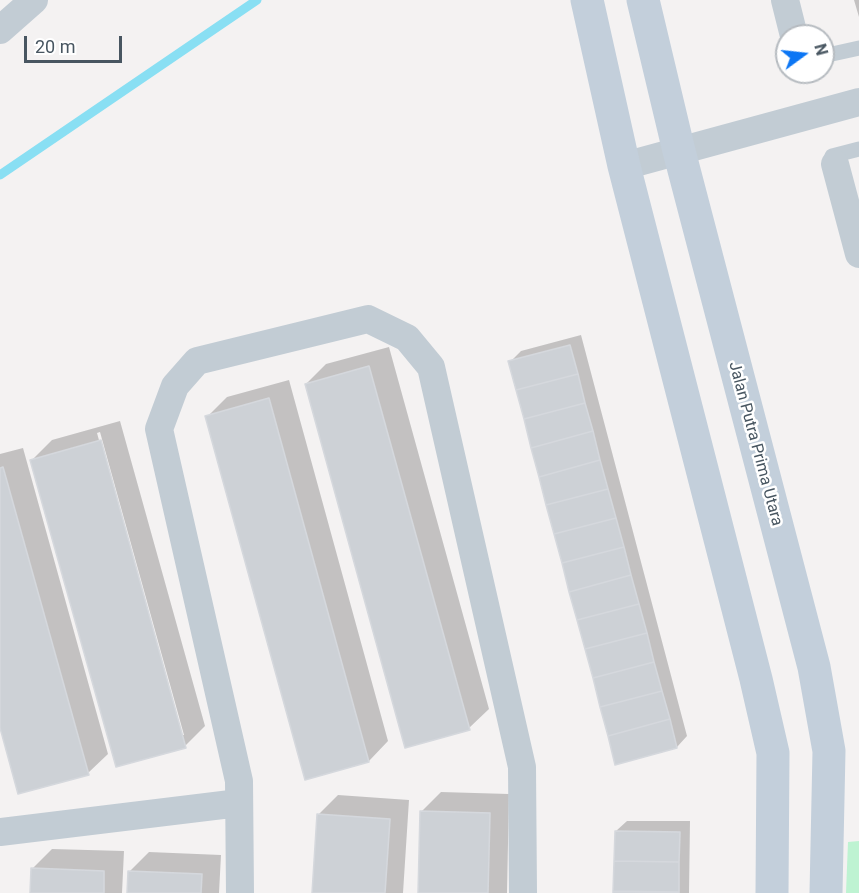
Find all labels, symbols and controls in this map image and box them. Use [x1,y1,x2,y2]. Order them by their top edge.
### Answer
scale bar [27,24,124,62]
north arrow [775,24,835,84]
text: 20 m [35,36,75,57]
text: N [810,42,832,58]
street label: Jalan Putra Prima Utara [724,360,786,528]

